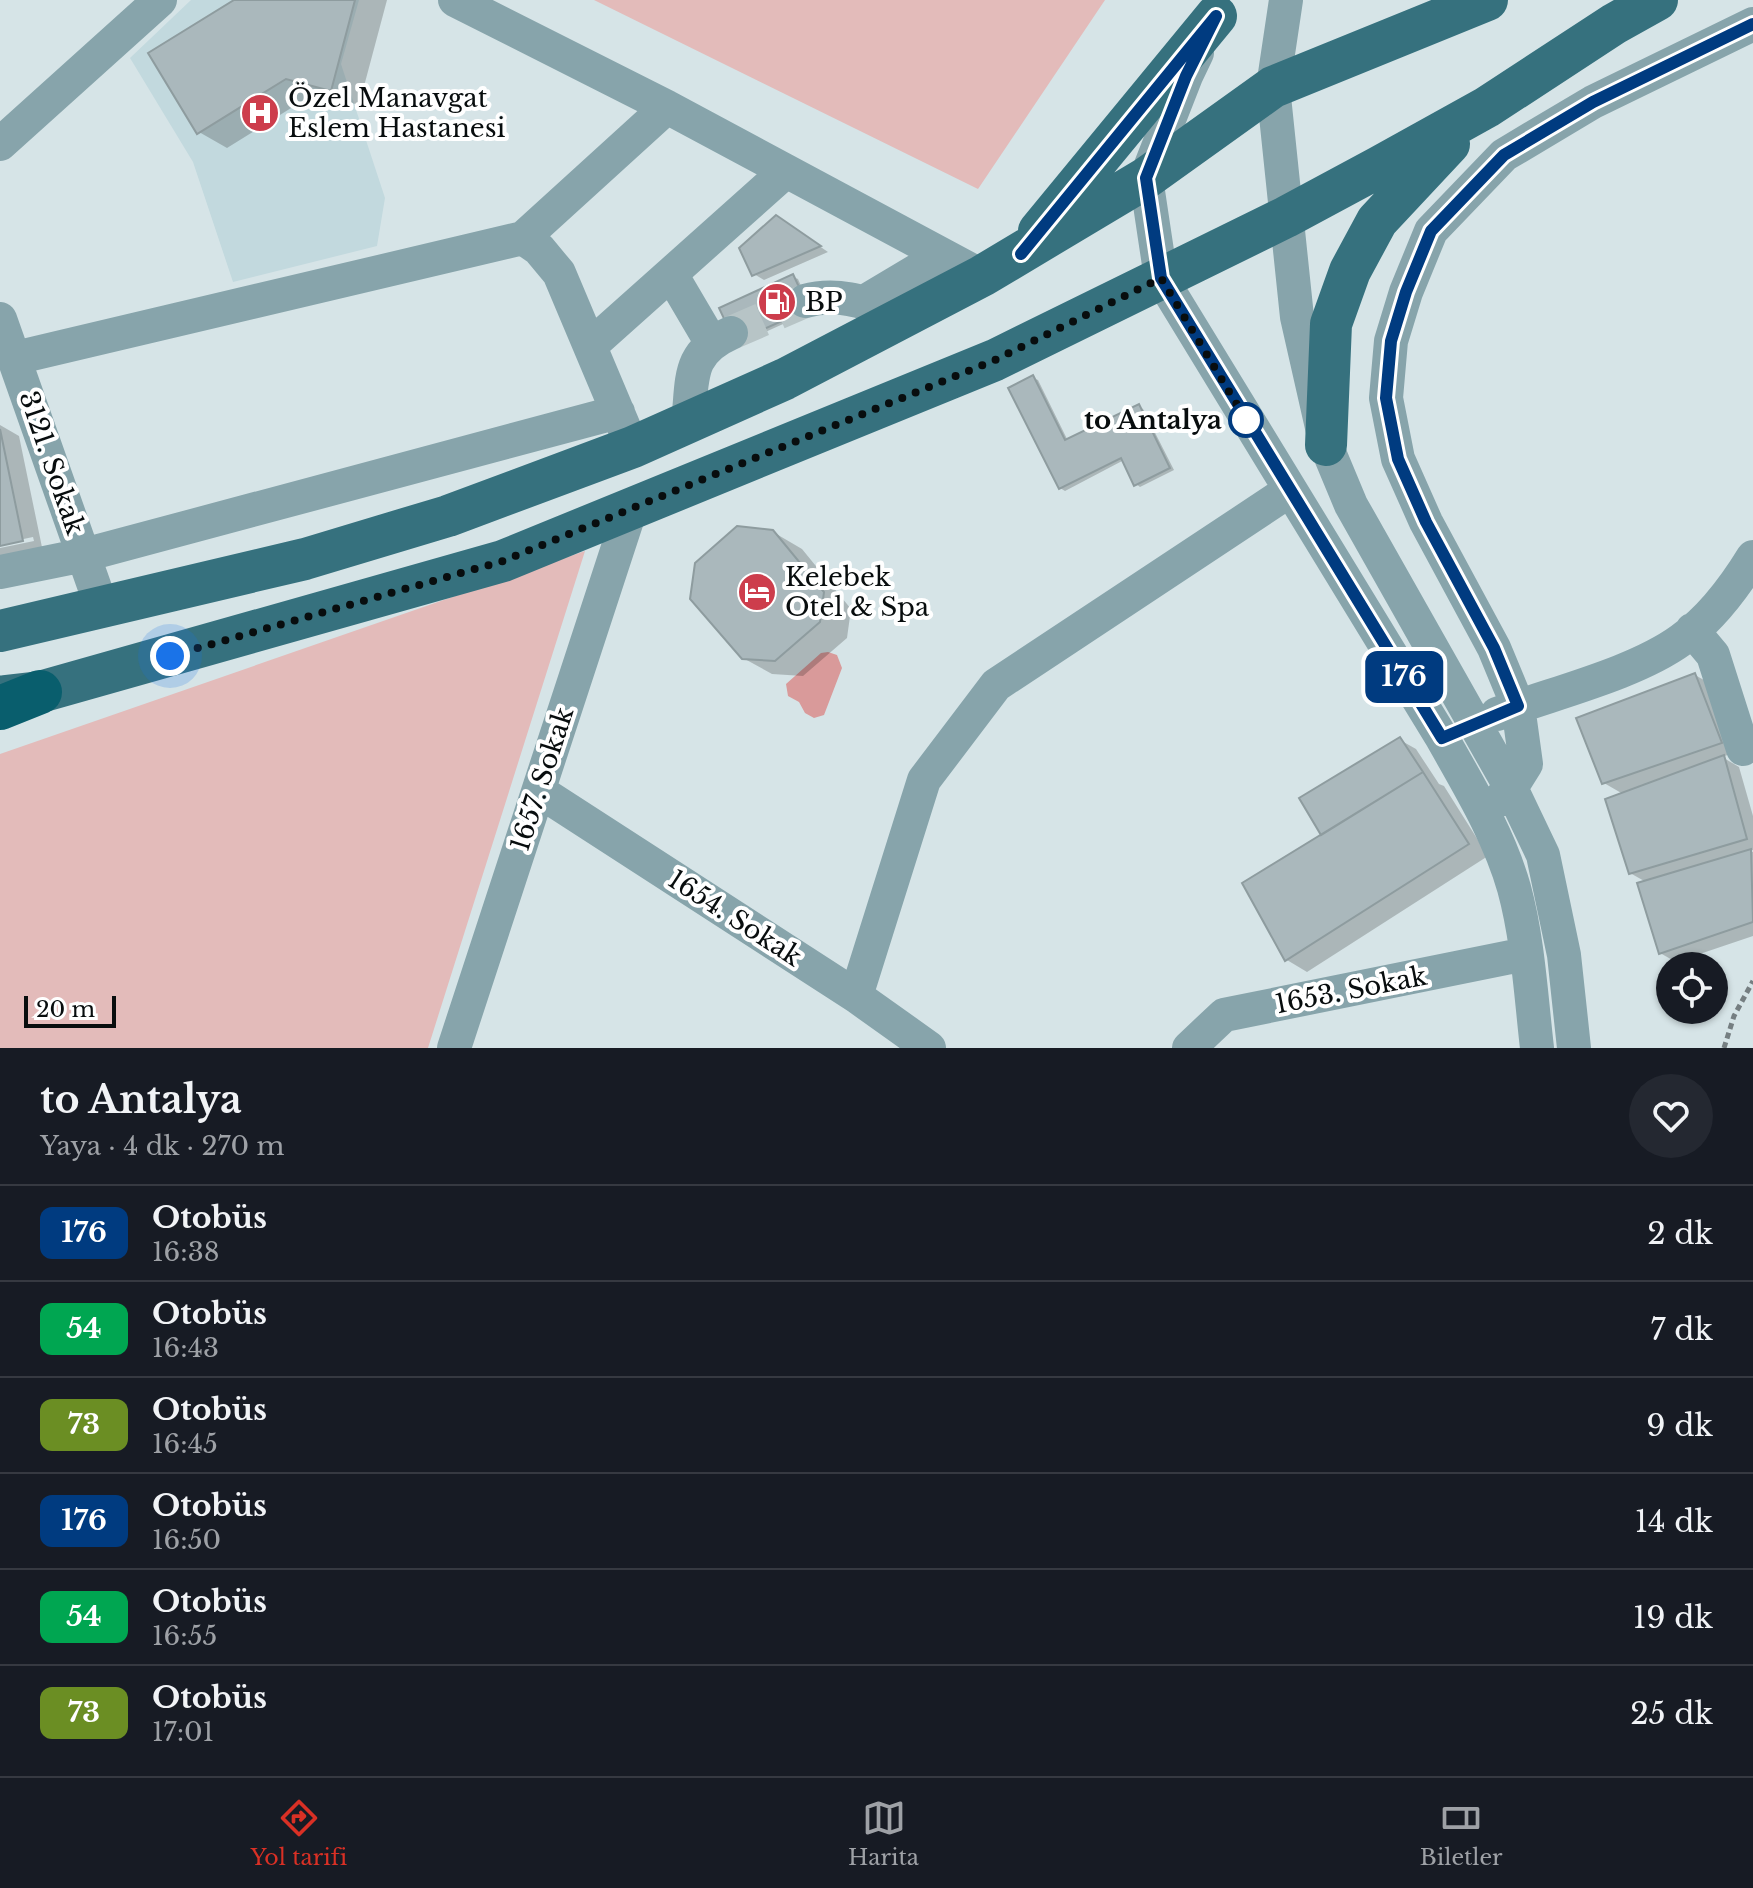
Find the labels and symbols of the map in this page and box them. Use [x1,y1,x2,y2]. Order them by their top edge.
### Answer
place label: Özel Manavgat Eslem Hastanesi [288,82,505,144]
hospital icon: Özel Manavgat Eslem Hastanesi [239,92,281,134]
fuel station icon: BP [756,281,798,323]
place label: BP [805,286,843,318]
street label: 3121. Sokak [12,387,92,539]
marker: to Antalya [1229,403,1263,437]
place label: to Antalya [1084,404,1222,436]
place label: Kelebek Otel & Spa [785,561,930,623]
hotel icon: Kelebek Otel & Spa [736,571,778,613]
your location [150,636,190,676]
line badge: 176 [1358,651,1450,703]
street label: 1657. Sokak [504,703,580,855]
street label: 1654. Sokak [662,863,808,973]
street label: 1653. Sokak [1273,960,1429,1020]
scale bar [24,992,116,1028]

